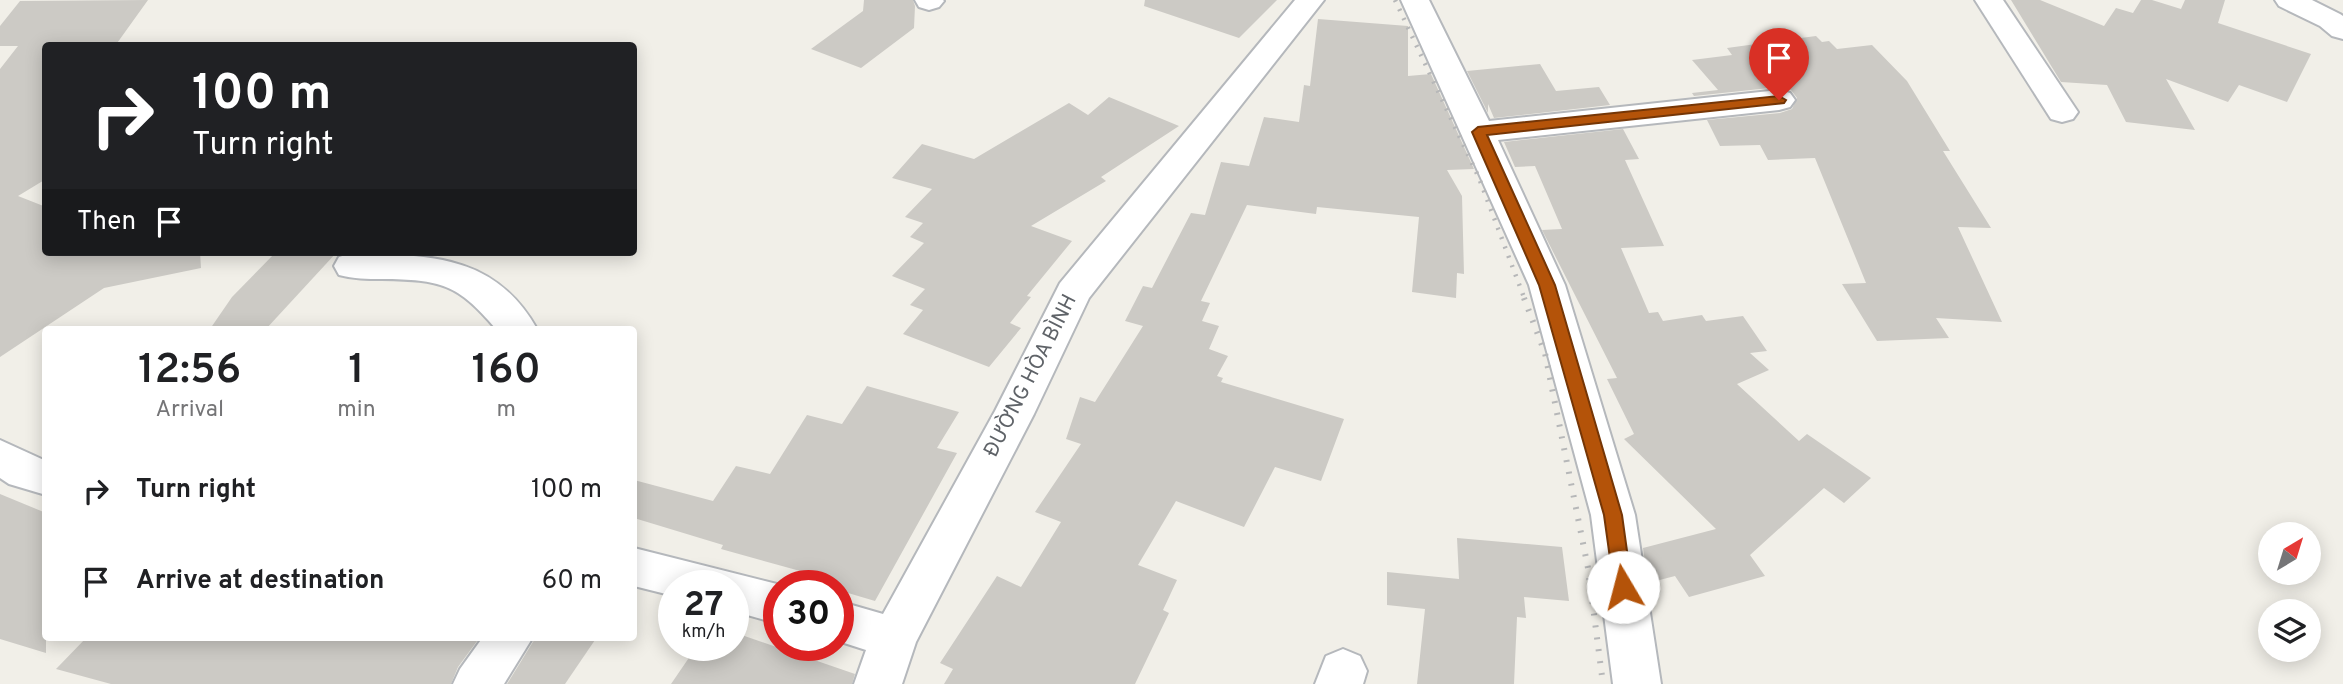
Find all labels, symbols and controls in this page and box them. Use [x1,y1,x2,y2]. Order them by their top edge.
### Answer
pin [1749,28,1809,100]
icon: arrive [1760,39,1798,77]
text: 100 m [192,65,331,127]
icon: right [77,70,168,161]
text: Turn right [192,126,334,166]
icon: arrive [150,203,188,241]
text: Then [77,206,136,239]
street label: ĐƯỜNG HÒA BÌNH [977,290,1084,462]
text: 12:56 [138,345,241,398]
text: 1 [348,345,365,398]
text: 160 [472,345,541,398]
text: Arrival [155,396,224,425]
text: min [337,396,376,425]
text: m [497,396,516,425]
icon: right [77,472,115,510]
text: Turn right [136,474,256,507]
text: 100 m [531,474,602,507]
north arrow [2258,522,2320,584]
map controls [2258,522,2321,662]
position arrow [1586,550,1660,624]
icon: arrive [77,563,115,601]
text: Arrive at destination [136,565,384,598]
text: 60 m [542,565,602,598]
speed limit sign: 30 [763,570,854,661]
text: 27 [684,584,723,628]
button: layers [2258,599,2321,662]
text: km/h [682,621,725,644]

